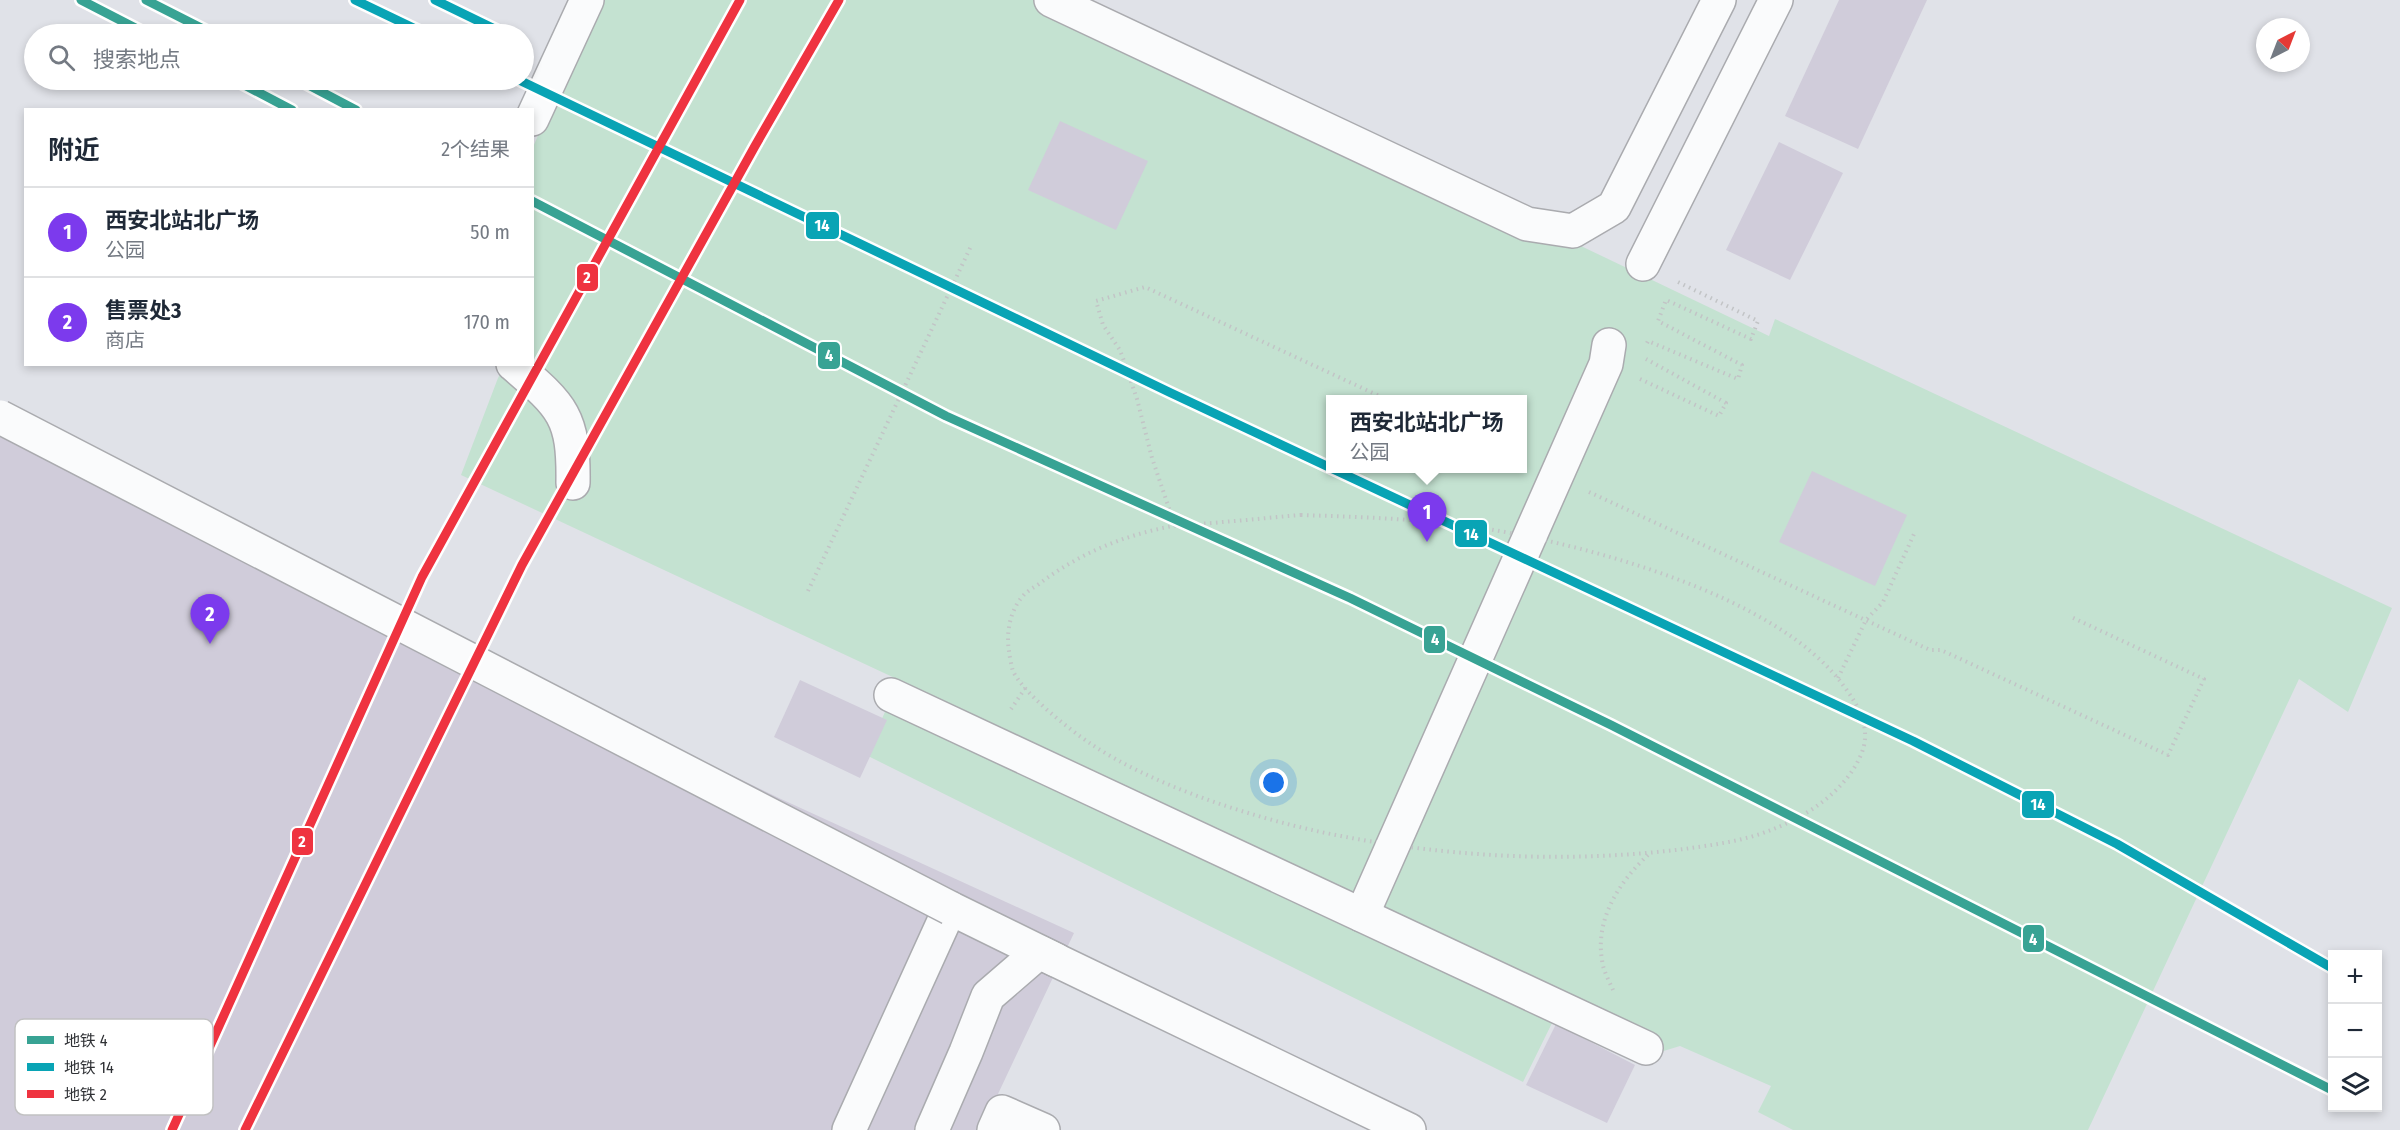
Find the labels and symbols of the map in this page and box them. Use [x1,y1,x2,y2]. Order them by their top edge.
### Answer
north arrow [2256,18,2310,72]
line badge: 14 [805,211,840,240]
text: 14 [815,216,830,235]
line badge: 2 [576,263,599,292]
text: 2 [582,268,591,287]
line badge: 4 [817,341,841,370]
text: 4 [825,346,833,365]
pin: 1 [1408,492,1446,542]
line badge: 14 [1454,519,1488,548]
text: 14 [1464,525,1479,544]
pin: 2 [190,594,230,644]
line badge: 4 [1423,625,1446,654]
text: 4 [1431,630,1439,649]
your location [1259,768,1288,797]
line badge: 14 [2021,790,2055,819]
text: 14 [2031,795,2046,814]
line badge: 2 [291,827,314,856]
text: 2 [297,832,306,851]
line badge: 4 [2022,924,2045,953]
text: 4 [2029,930,2037,949]
legend [15,1019,213,1115]
text: 地铁 4 [64,1031,108,1050]
text: 地铁 14 [64,1058,114,1077]
text: 地铁 2 [64,1085,107,1104]

